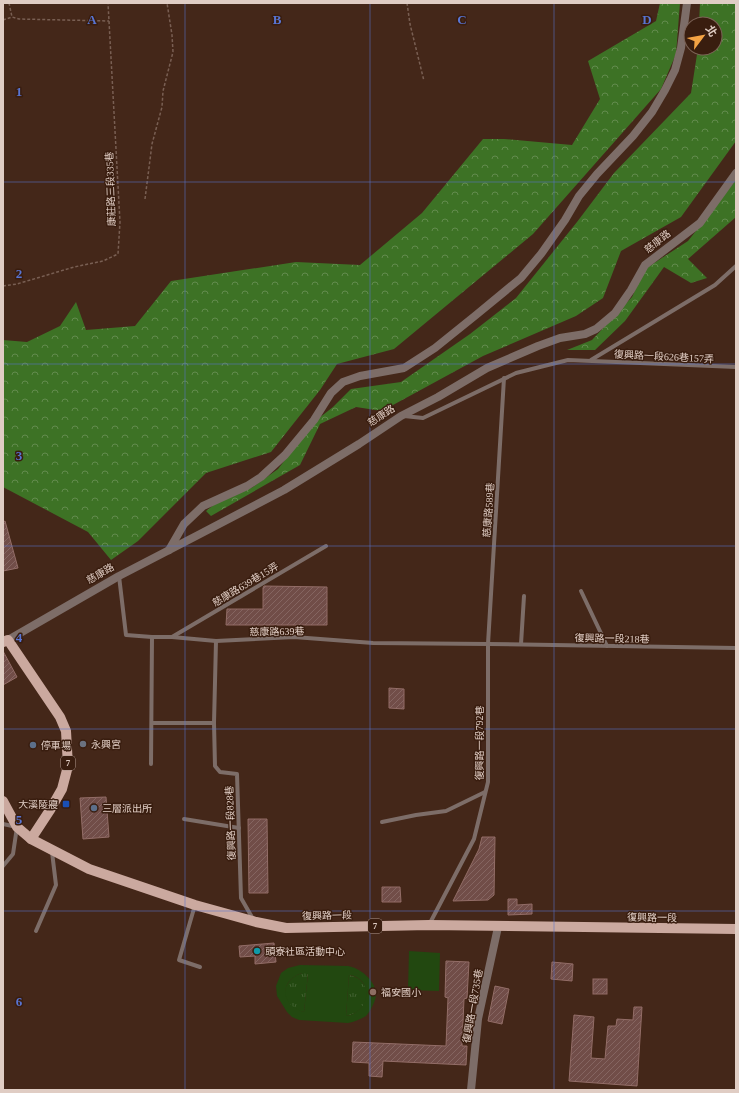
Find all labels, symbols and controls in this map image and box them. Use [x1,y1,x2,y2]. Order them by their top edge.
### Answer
text: A [87,12,97,27]
text: B [273,12,282,27]
text: C [457,12,467,27]
text: D [642,12,652,27]
north arrow [683,16,723,56]
text: 北 [703,23,719,39]
text: 1 [16,84,22,99]
street label: 康莊路三段335巷 [104,151,117,227]
street label: 慈康路 [642,228,673,255]
text: 2 [16,266,22,281]
street label: 復興路一段626巷157弄 [614,348,714,365]
street label: 慈康路 [366,403,397,428]
text: 3 [16,448,23,463]
street label: 慈康路589巷 [481,482,496,538]
street label: 慈康路639巷15弄 [210,560,280,608]
street label: 慈康路 [85,561,116,586]
street label: 慈康路639巷 [249,626,305,637]
text: 4 [16,630,23,645]
street label: 復興路一段218巷 [574,632,650,645]
street label: 復興路一段792巷 [474,706,485,781]
marker: 永興宮 [78,739,88,749]
place label: 永興宮 [91,739,121,750]
marker: 停車場 [28,740,38,750]
place label: 停車場 [41,740,71,751]
road number: 7 [61,756,75,770]
street label: 復興路一段828巷 [224,785,237,861]
place label: 大溪陵寢 [18,799,58,810]
marker: 大溪陵寢 [61,799,71,809]
marker: 三層派出所 [89,803,99,813]
place label: 三層派出所 [102,803,152,814]
text: 5 [16,812,23,827]
street label: 復興路一段 [302,910,352,921]
street label: 復興路一段 [627,912,677,923]
road number: 7 [368,919,382,933]
marker: 頭寮社區活動中心 [252,946,262,956]
place label: 頭寮社區活動中心 [265,946,345,957]
street label: 復興路一段735巷 [461,968,484,1044]
marker: 福安國小 [368,987,378,997]
place label: 福安國小 [381,987,421,998]
text: 6 [16,994,23,1009]

